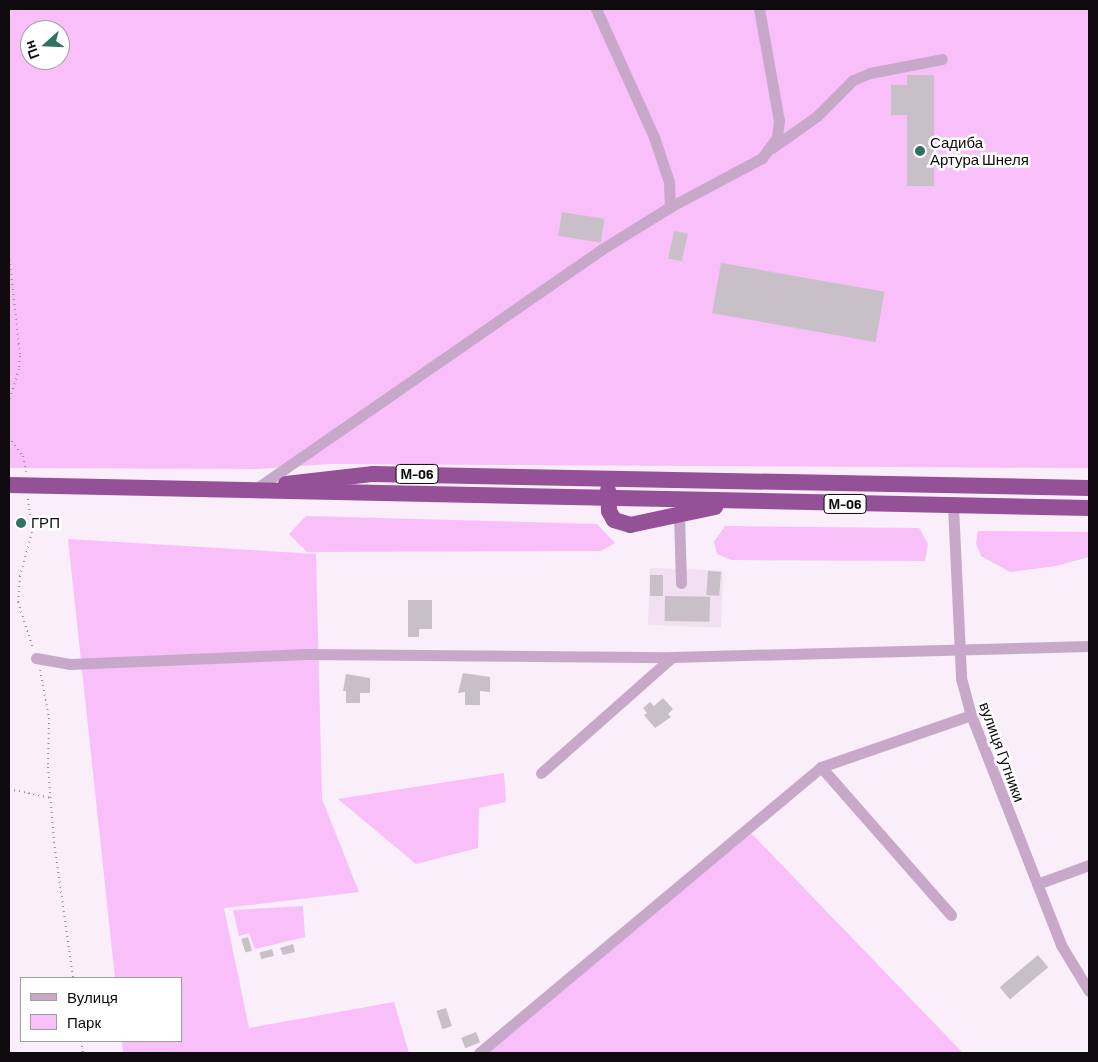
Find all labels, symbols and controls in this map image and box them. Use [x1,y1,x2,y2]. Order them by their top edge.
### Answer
north arrow [20,20,70,70]
text: Пн [20,38,43,62]
place label: Садиба Артура Шнеля [930,133,1029,168]
marker: Садиба Артура Шнеля [914,145,926,157]
road number: М-06 [394,462,440,486]
road number: М-06 [822,492,868,516]
place label: ГРП [31,514,60,532]
marker: ГРП [15,517,27,529]
street label: вулиця Гутники [976,700,1028,804]
legend [20,977,182,1042]
text: Вулиця [67,988,118,1006]
text: Парк [67,1013,101,1031]

